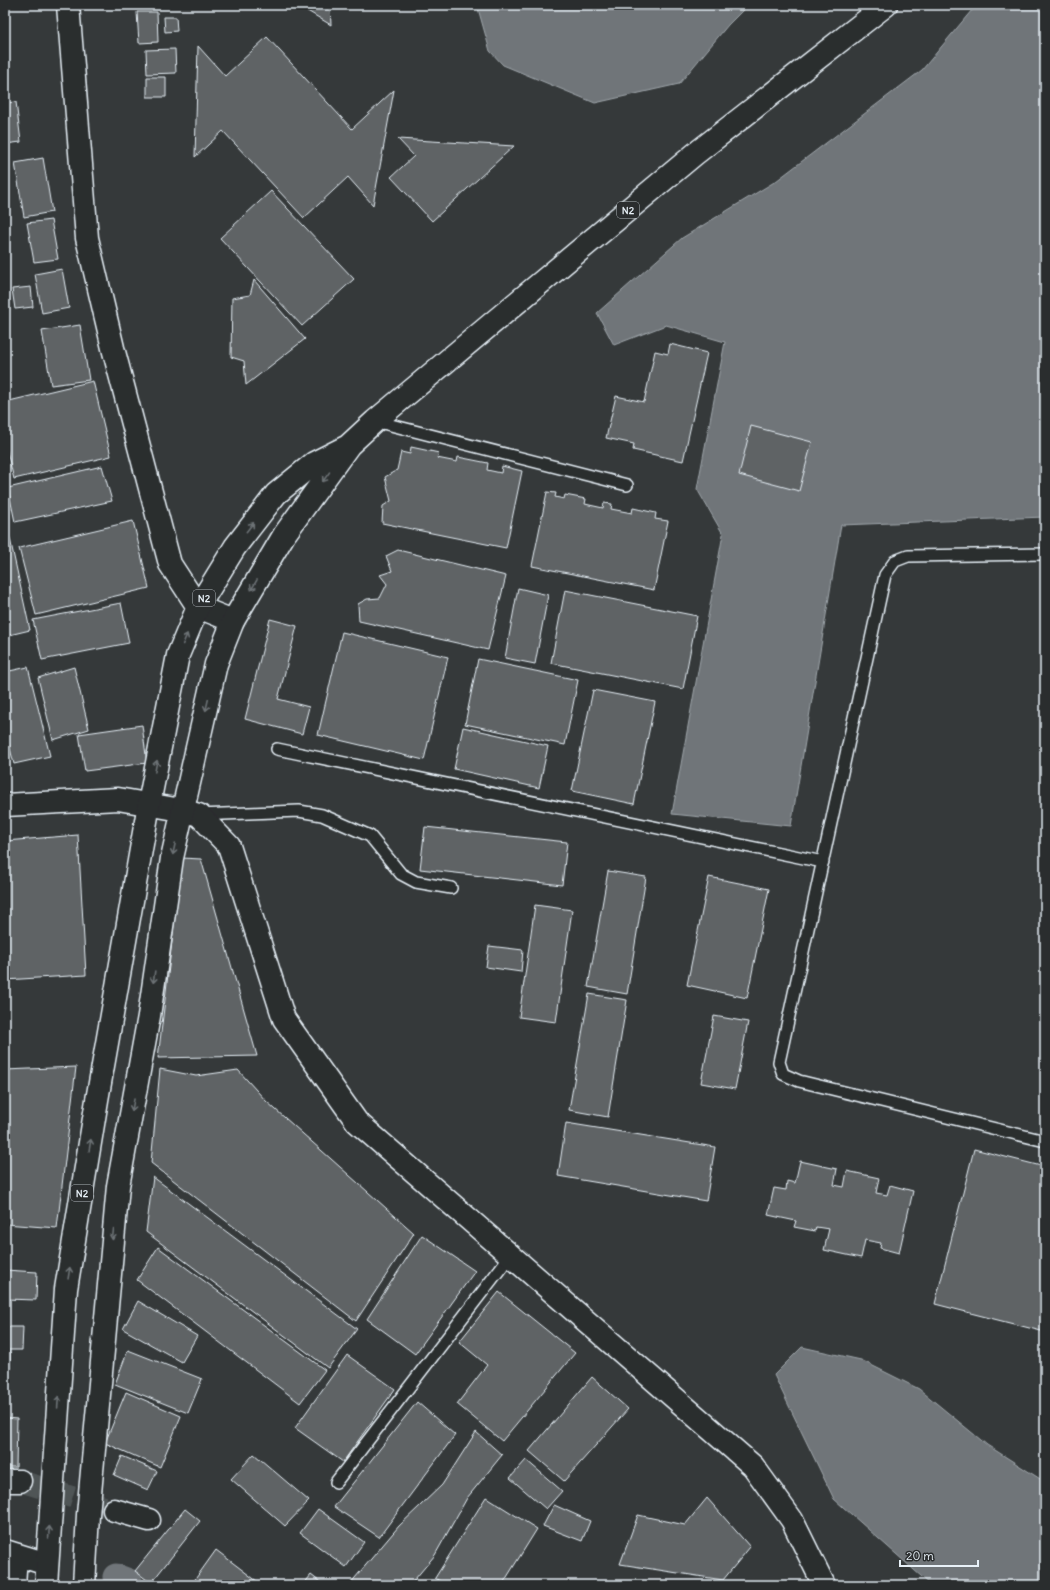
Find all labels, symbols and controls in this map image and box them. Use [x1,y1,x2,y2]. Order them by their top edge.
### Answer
road number: N2 [617,202,639,218]
one-way arrow [322,471,330,482]
one-way arrow [245,522,254,533]
one-way arrow [250,579,258,590]
road number: N2 [193,590,215,606]
one-way arrow [181,634,189,646]
one-way arrow [202,698,210,711]
one-way arrow [153,760,161,773]
one-way arrow [169,842,177,855]
one-way arrow [150,970,158,983]
one-way arrow [128,1098,136,1111]
one-way arrow [86,1138,94,1151]
road number: N2 [71,1185,93,1201]
one-way arrow [110,1227,117,1240]
one-way arrow [65,1267,73,1280]
one-way arrow [54,1396,61,1409]
one-way arrow [46,1526,53,1539]
scale bar [900,1542,978,1568]
text: 20 m [906,1548,934,1563]

